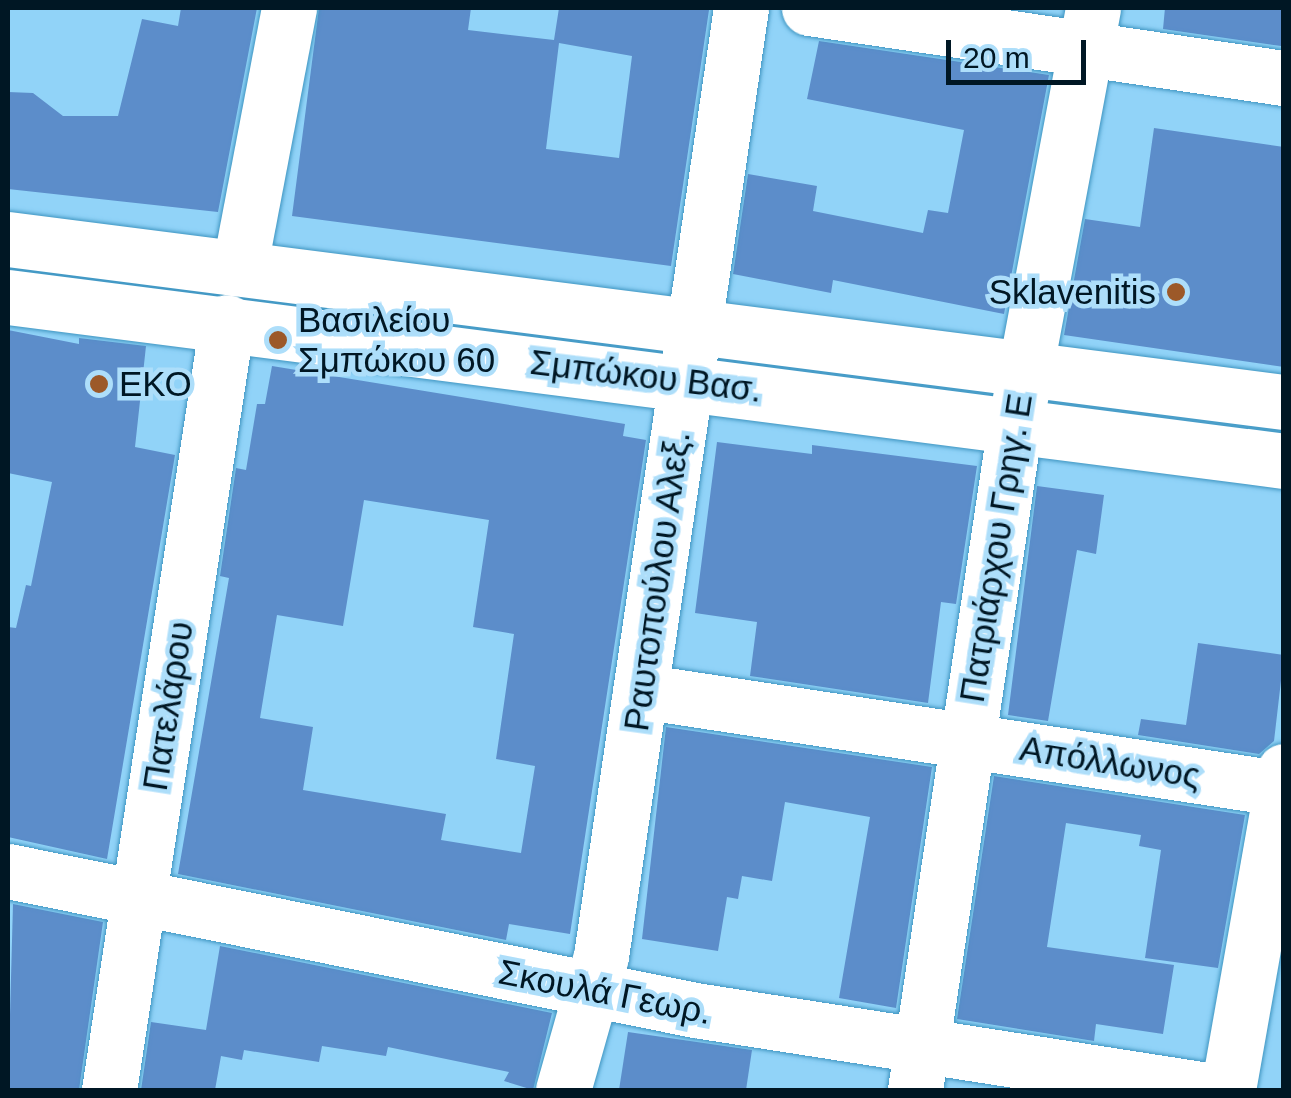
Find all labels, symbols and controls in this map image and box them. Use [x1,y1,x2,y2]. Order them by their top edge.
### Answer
scale bar [951,20,1091,82]
text: 20 m [963,41,1030,74]
place label: Sklavenitis [989,271,1156,313]
marker: Sklavenitis [1165,281,1187,303]
place label: Βασιλείου Σμπώκου 60 [298,299,495,381]
marker: Βασιλείου Σμπώκου 60 [267,329,289,351]
street label: Σμπώκου Βασ. [528,341,764,411]
place label: ΕΚΟ [119,363,192,405]
marker: ΕΚΟ [88,373,110,395]
street label: Πατριάρχου Γρηγ. Ε [951,391,1041,705]
street label: Ραυτοπούλου Αλεξ. [615,427,699,735]
street label: Πατελάρου [134,618,202,794]
street label: Απόλλωνος [1017,727,1203,797]
street label: Σκουλά Γεωρ. [495,951,715,1033]

